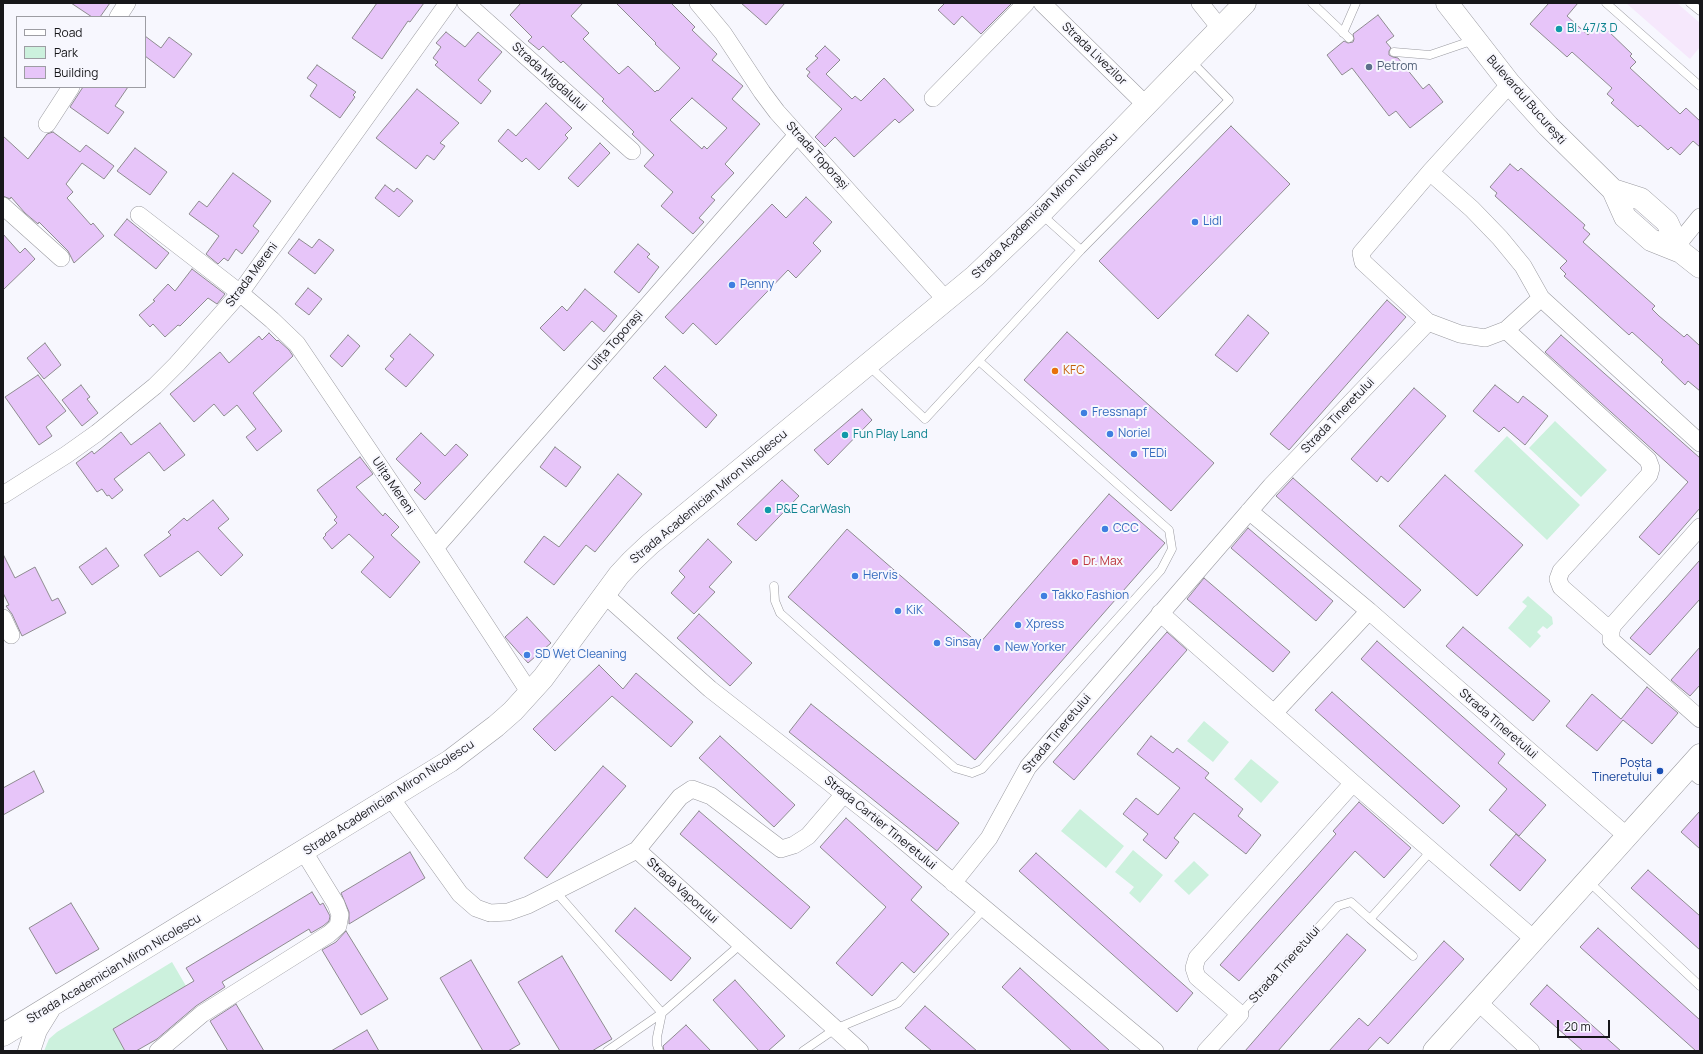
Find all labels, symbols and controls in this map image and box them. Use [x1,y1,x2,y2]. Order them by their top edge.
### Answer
legend [16,16,146,88]
street label: Strada Livezilor [1059,20,1129,88]
place label: Bl. 47/3 D [1567,22,1617,36]
text: Road [54,24,82,41]
marker: Bl. 47/3 D [1554,24,1564,34]
street label: Strada Migdalului [509,40,589,114]
text: Park [54,44,78,61]
street label: Bulevardul București [1483,52,1569,148]
place label: Petrom [1377,60,1418,74]
marker: Petrom [1364,62,1374,72]
text: Building [54,64,98,81]
street label: Strada Toporași [783,119,851,193]
street label: Strada Academician Miron Nicolescu [969,130,1121,282]
place label: Lidl [1203,215,1222,229]
marker: Lidl [1190,217,1200,227]
street label: Strada Mereni [223,240,281,310]
place label: Penny [740,278,774,292]
marker: Penny [727,280,737,290]
street label: Ulița Toporași [586,308,646,374]
place label: KFC [1063,364,1085,378]
marker: KFC [1050,366,1060,376]
street label: Strada Tineretului [1298,375,1378,457]
place label: Fressnapf [1092,406,1147,420]
marker: Fressnapf [1079,408,1089,418]
street label: Strada Academician Miron Nicolescu [628,427,790,567]
place label: Noriel [1118,427,1150,441]
place label: Fun Play Land [853,428,928,442]
marker: Noriel [1105,429,1115,439]
marker: Fun Play Land [840,430,850,440]
place label: TEDi [1142,447,1167,461]
marker: TEDi [1129,449,1139,459]
street label: Ulița Mereni [369,455,417,517]
place label: P&E CarWash [776,503,851,517]
marker: P&E CarWash [763,505,773,515]
place label: CCC [1113,522,1139,536]
marker: CCC [1100,524,1110,534]
place label: Dr. Max [1083,555,1123,569]
marker: Dr. Max [1070,557,1080,567]
place label: Hervis [863,569,898,583]
marker: Hervis [850,571,860,581]
place label: Takko Fashion [1052,589,1129,603]
marker: Takko Fashion [1039,591,1049,601]
place label: KiK [906,604,923,618]
marker: KiK [893,606,903,616]
place label: Xpress [1026,618,1064,632]
marker: Xpress [1013,620,1023,630]
place label: Sinsay [945,636,981,650]
marker: Sinsay [932,638,942,648]
place label: New Yorker [1005,641,1066,655]
marker: New Yorker [992,643,1002,653]
place label: SD Wet Cleaning [535,648,627,662]
marker: SD Wet Cleaning [522,650,532,660]
street label: Strada Tineretului [1456,686,1540,762]
street label: Strada Tineretului [1020,691,1094,777]
street label: Strada Academician Miron Nicolescu [301,737,477,859]
place label: Poșta Tineretului [1592,757,1652,785]
marker: Poșta Tineretului [1655,766,1665,776]
street label: Strada Cartier Tineretului [821,773,939,873]
street label: Strada Vaporului [643,855,721,927]
street label: Strada Academician Miron Nicolescu [24,911,204,1027]
street label: Strada Tineretului [1247,923,1323,1007]
scale bar [1559,1012,1612,1038]
text: 20 m [1564,1018,1591,1035]

